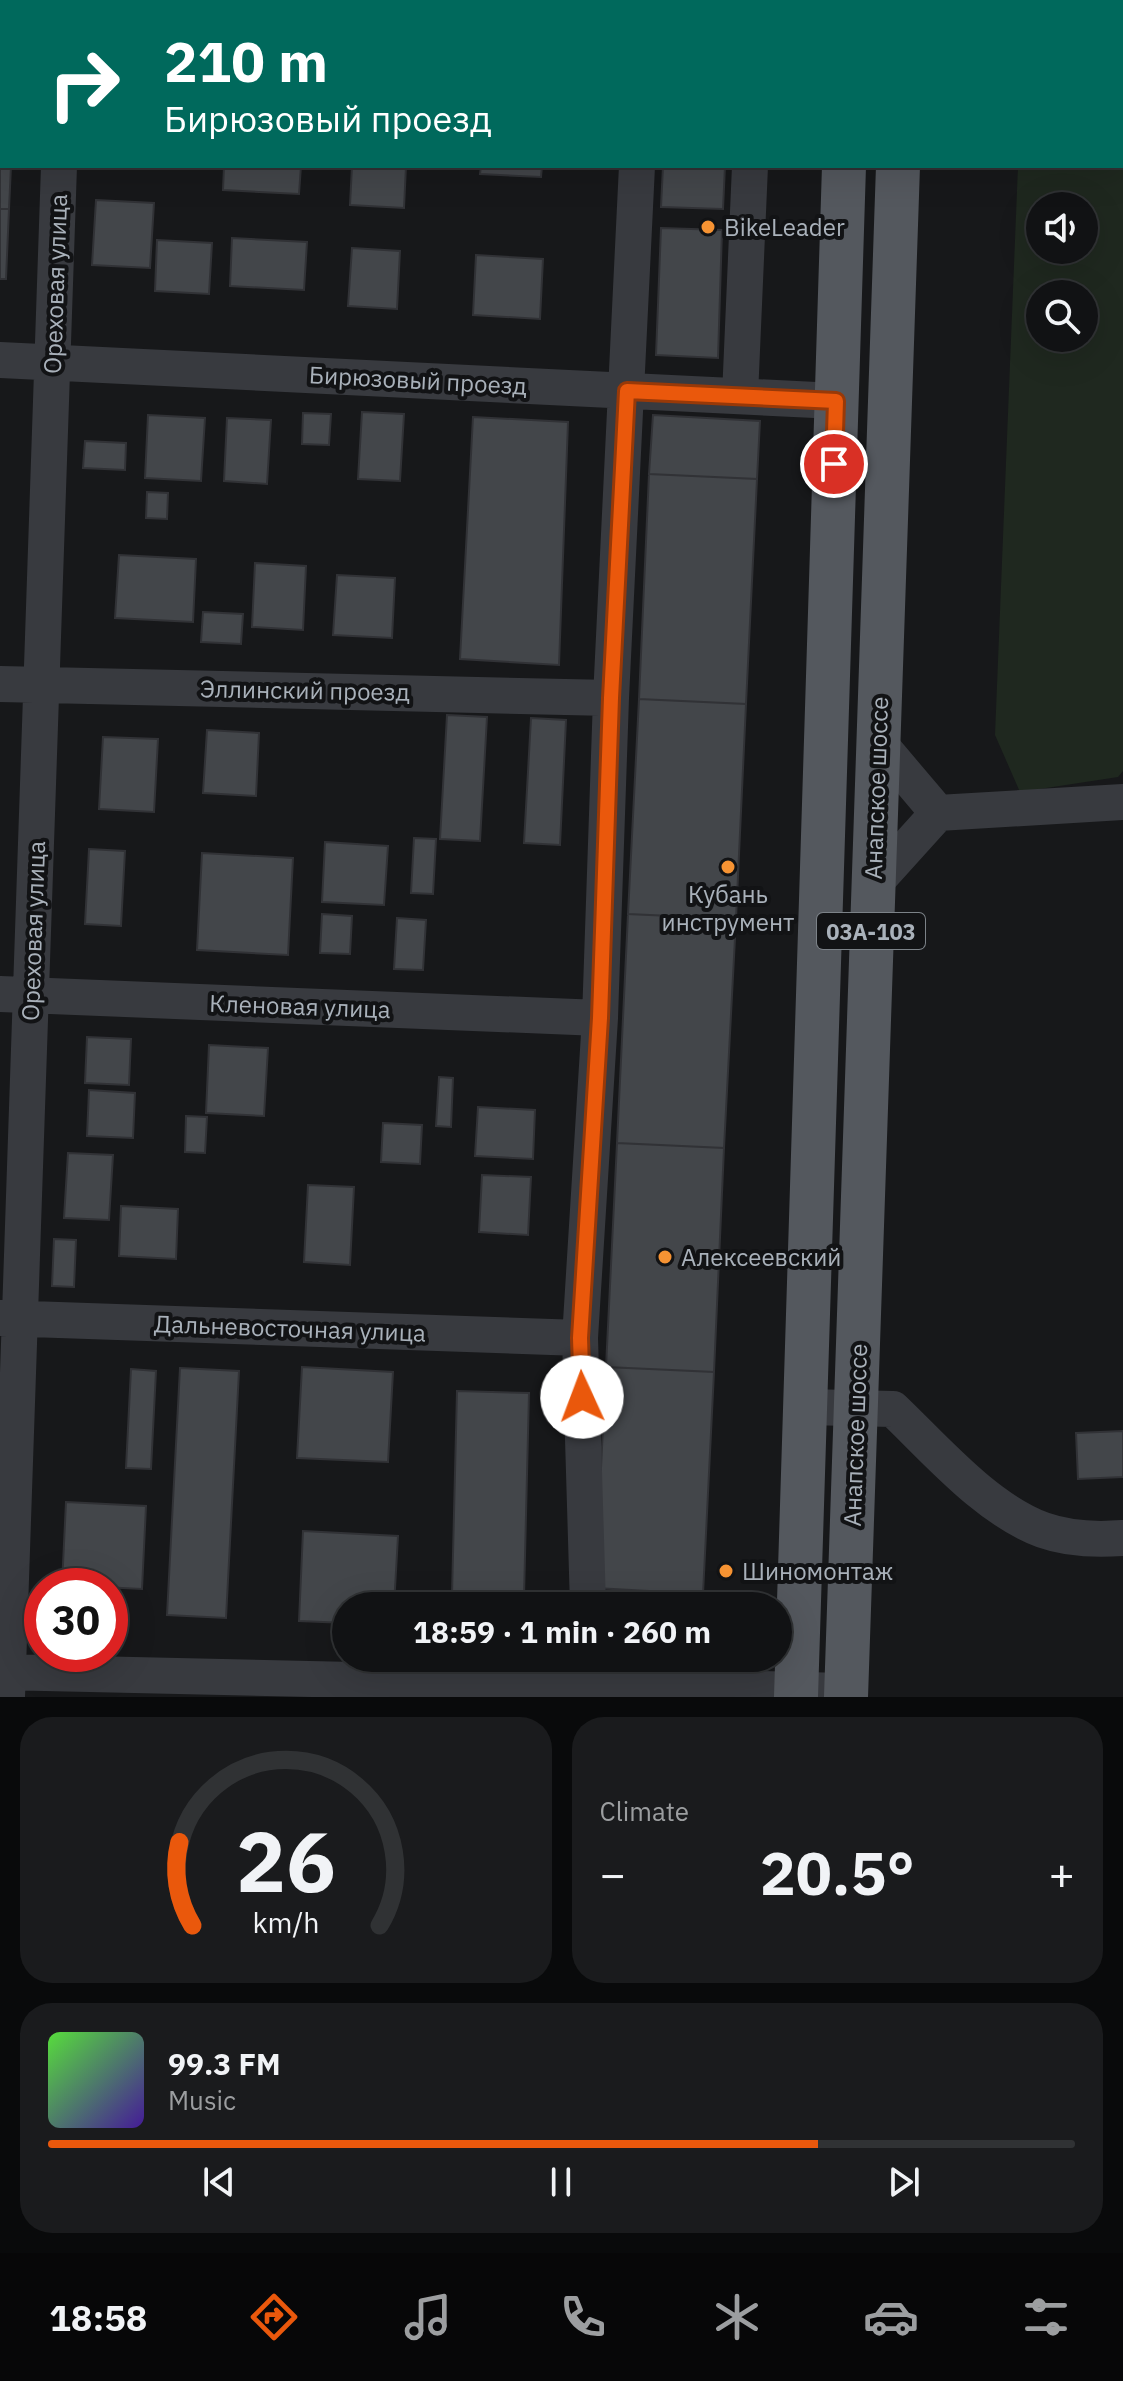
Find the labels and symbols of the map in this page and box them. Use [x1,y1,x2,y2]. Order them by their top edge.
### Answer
street label: Ореховая улица [36,193,74,375]
place label: BikeLeader [724,211,845,243]
marker: BikeLeader [699,218,717,236]
street label: Бирюзовый проезд [308,358,528,402]
pin [800,430,868,498]
street label: Эллинский проезд [200,672,410,708]
street label: Анапское шоссе [857,696,895,880]
street label: Ореховая улица [14,840,52,1022]
marker: Кубань инструмент [719,858,737,876]
place label: Кубань инструмент [662,878,794,938]
road number: 03А-103 [817,913,925,949]
street label: Кленовая улица [209,987,391,1025]
place label: Алексеевский [681,1241,841,1273]
marker: Алексеевский [656,1248,674,1266]
street label: Дальневосточная улица [154,1307,427,1349]
street label: Анапское шоссе [836,1343,874,1527]
position arrow [540,1355,624,1439]
place label: Шиномонтаж [742,1555,893,1587]
marker: Шиномонтаж [717,1562,735,1580]
speed limit sign: 30 [24,1568,128,1672]

